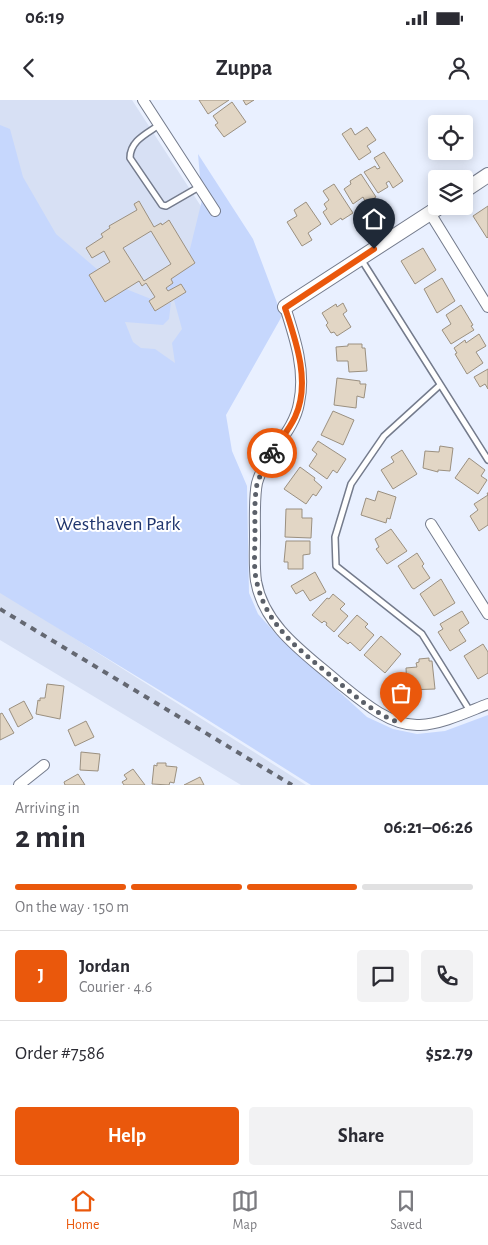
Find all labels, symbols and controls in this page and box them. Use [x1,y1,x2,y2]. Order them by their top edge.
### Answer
text: 06:19 [25,8,64,27]
icon: back [15,54,43,82]
icon: person [445,54,473,82]
text: Zuppa [216,57,272,79]
map controls [428,115,473,215]
button: locate [428,115,473,160]
button: layers [428,170,473,215]
pin [353,198,395,249]
icon: home [360,205,388,233]
courier [247,428,297,478]
icon: bike [258,439,286,467]
park label: Westhaven Park [56,514,180,534]
pin [380,672,422,723]
icon: bag [387,679,415,707]
text: Arriving in [15,800,80,816]
text: 06:21–06:26 [383,818,473,837]
text: 2 min [15,821,86,853]
text: On the way · 150 m [15,899,129,915]
button: chat [357,950,409,1002]
button: phone [421,950,473,1002]
text: Jordan [79,957,130,976]
text: J [38,966,44,985]
text: Courier · 4.6 [79,979,152,995]
text: Order #7586 [15,1044,105,1063]
text: $52.79 [426,1044,473,1063]
button: Help [15,1107,239,1165]
button: Share [249,1107,473,1165]
tab: Home [66,1187,99,1234]
tab: Map [231,1187,259,1234]
tab: Saved [390,1187,422,1234]

